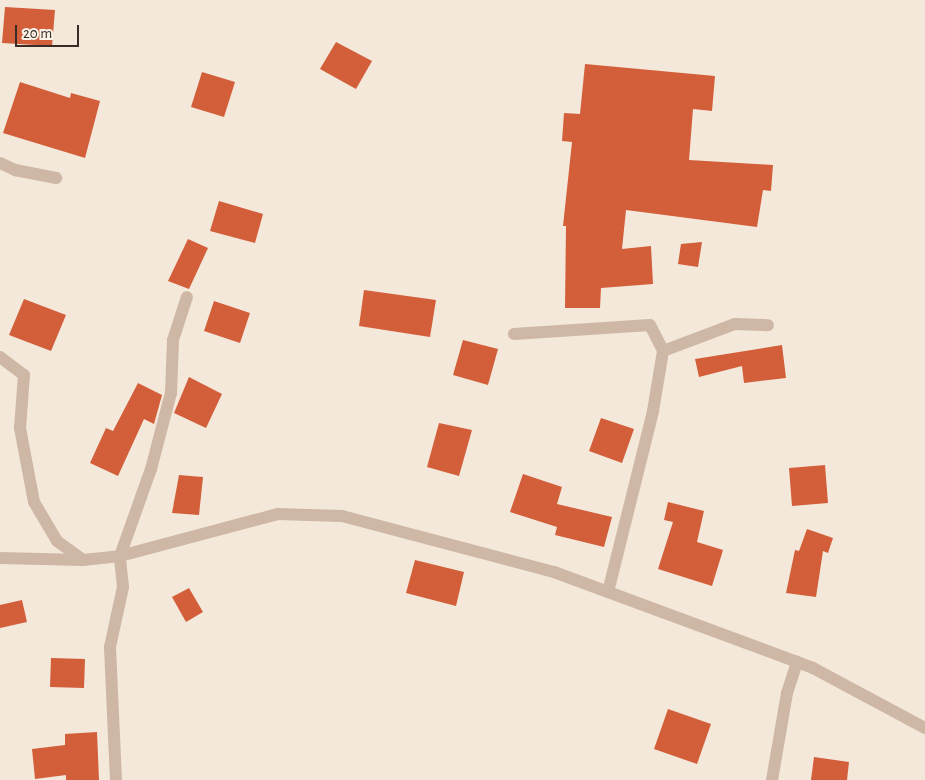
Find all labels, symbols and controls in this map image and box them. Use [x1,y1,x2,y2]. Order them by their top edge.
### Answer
scale bar [18,15,81,47]
text: 20 m [23,26,52,41]

